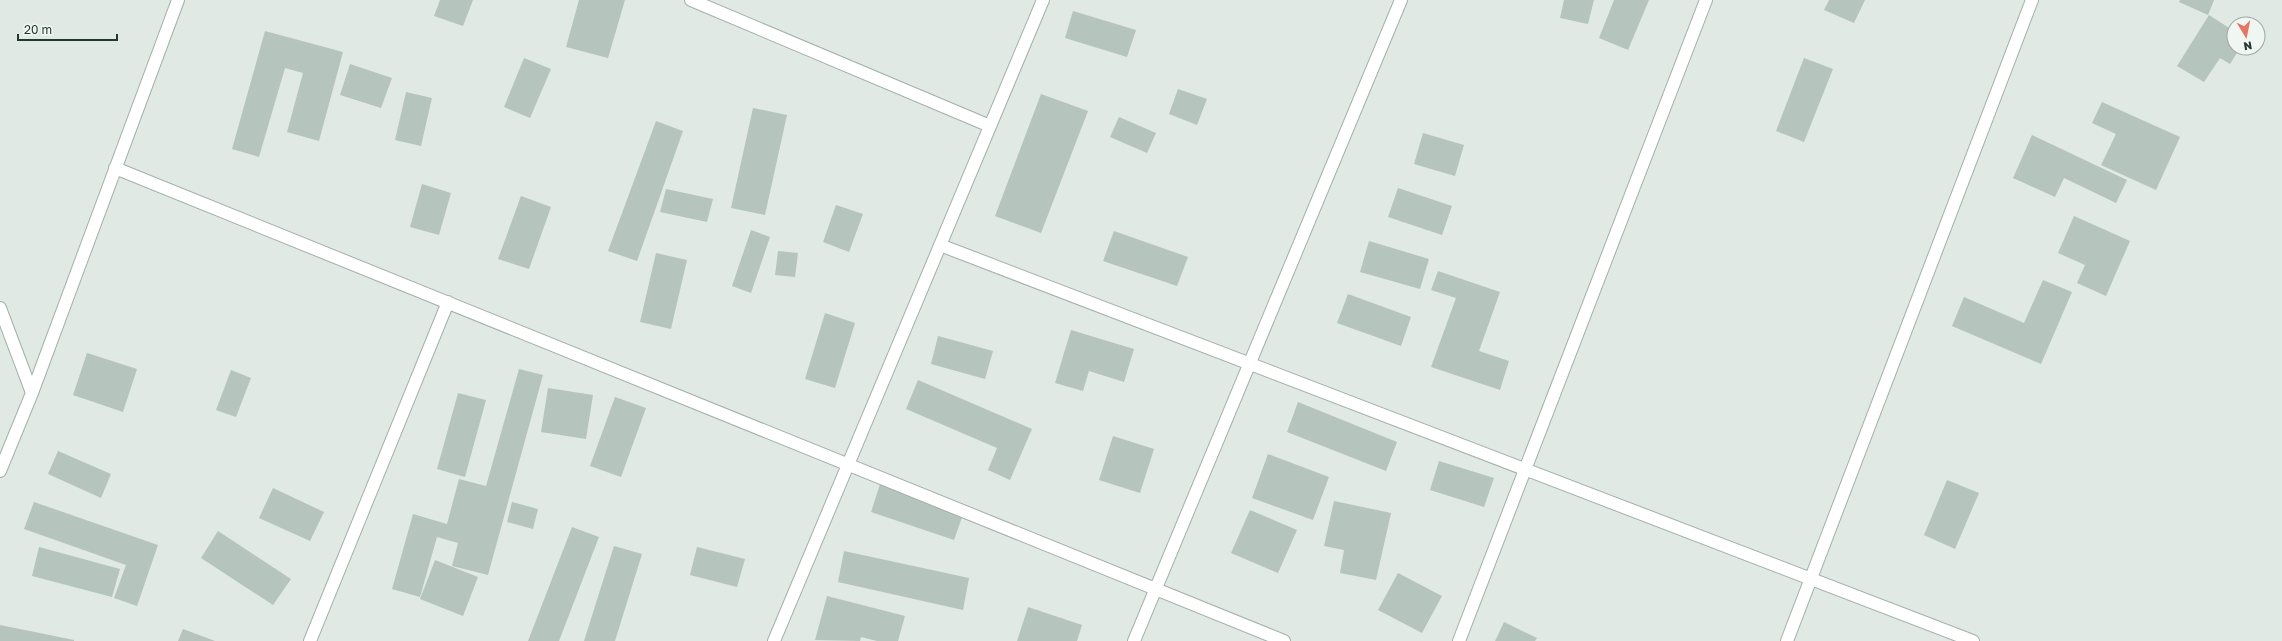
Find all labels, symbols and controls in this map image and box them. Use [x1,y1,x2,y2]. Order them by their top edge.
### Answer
scale bar [18,16,117,42]
north arrow [2226,16,2266,56]
text: 20 m [24,22,52,37]
text: N [2243,39,2253,53]

